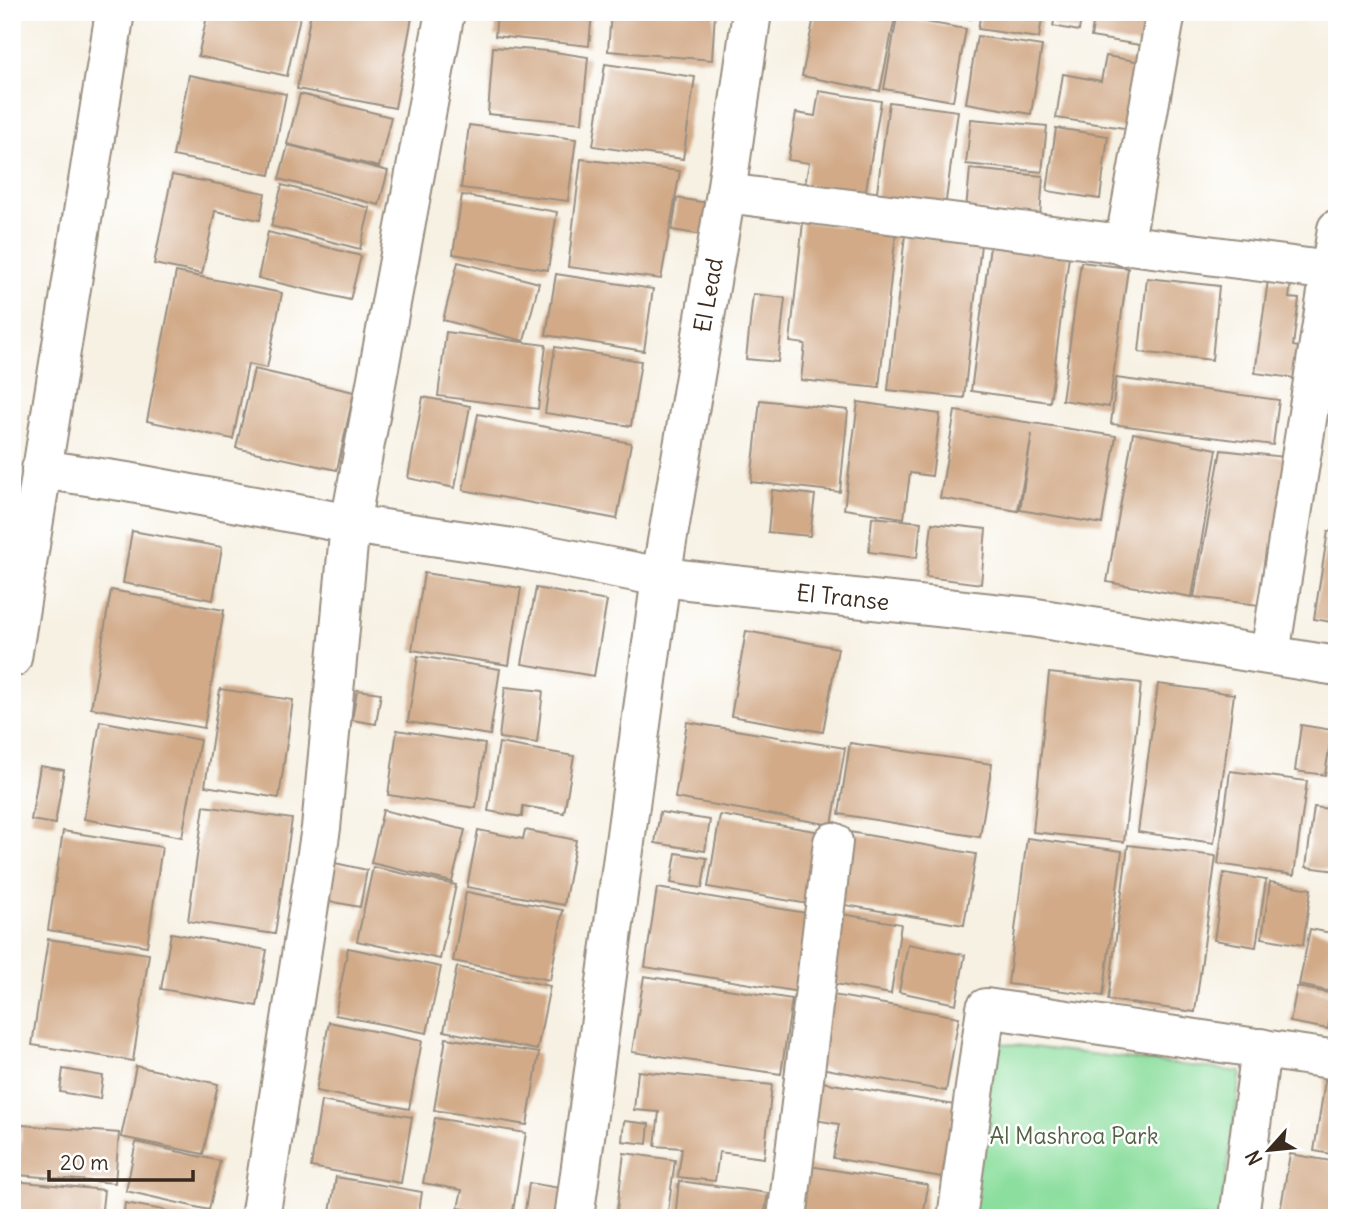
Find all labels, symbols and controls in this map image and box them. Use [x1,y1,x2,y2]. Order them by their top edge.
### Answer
street label: El Lead [687,256,729,334]
street label: El Transe [795,578,891,616]
north arrow [1234,1114,1304,1184]
park label: Al Mashroa Park [990,1121,1158,1150]
scale bar [49,1139,192,1183]
text: N [1240,1146,1268,1169]
text: 20 m [60,1149,109,1176]

